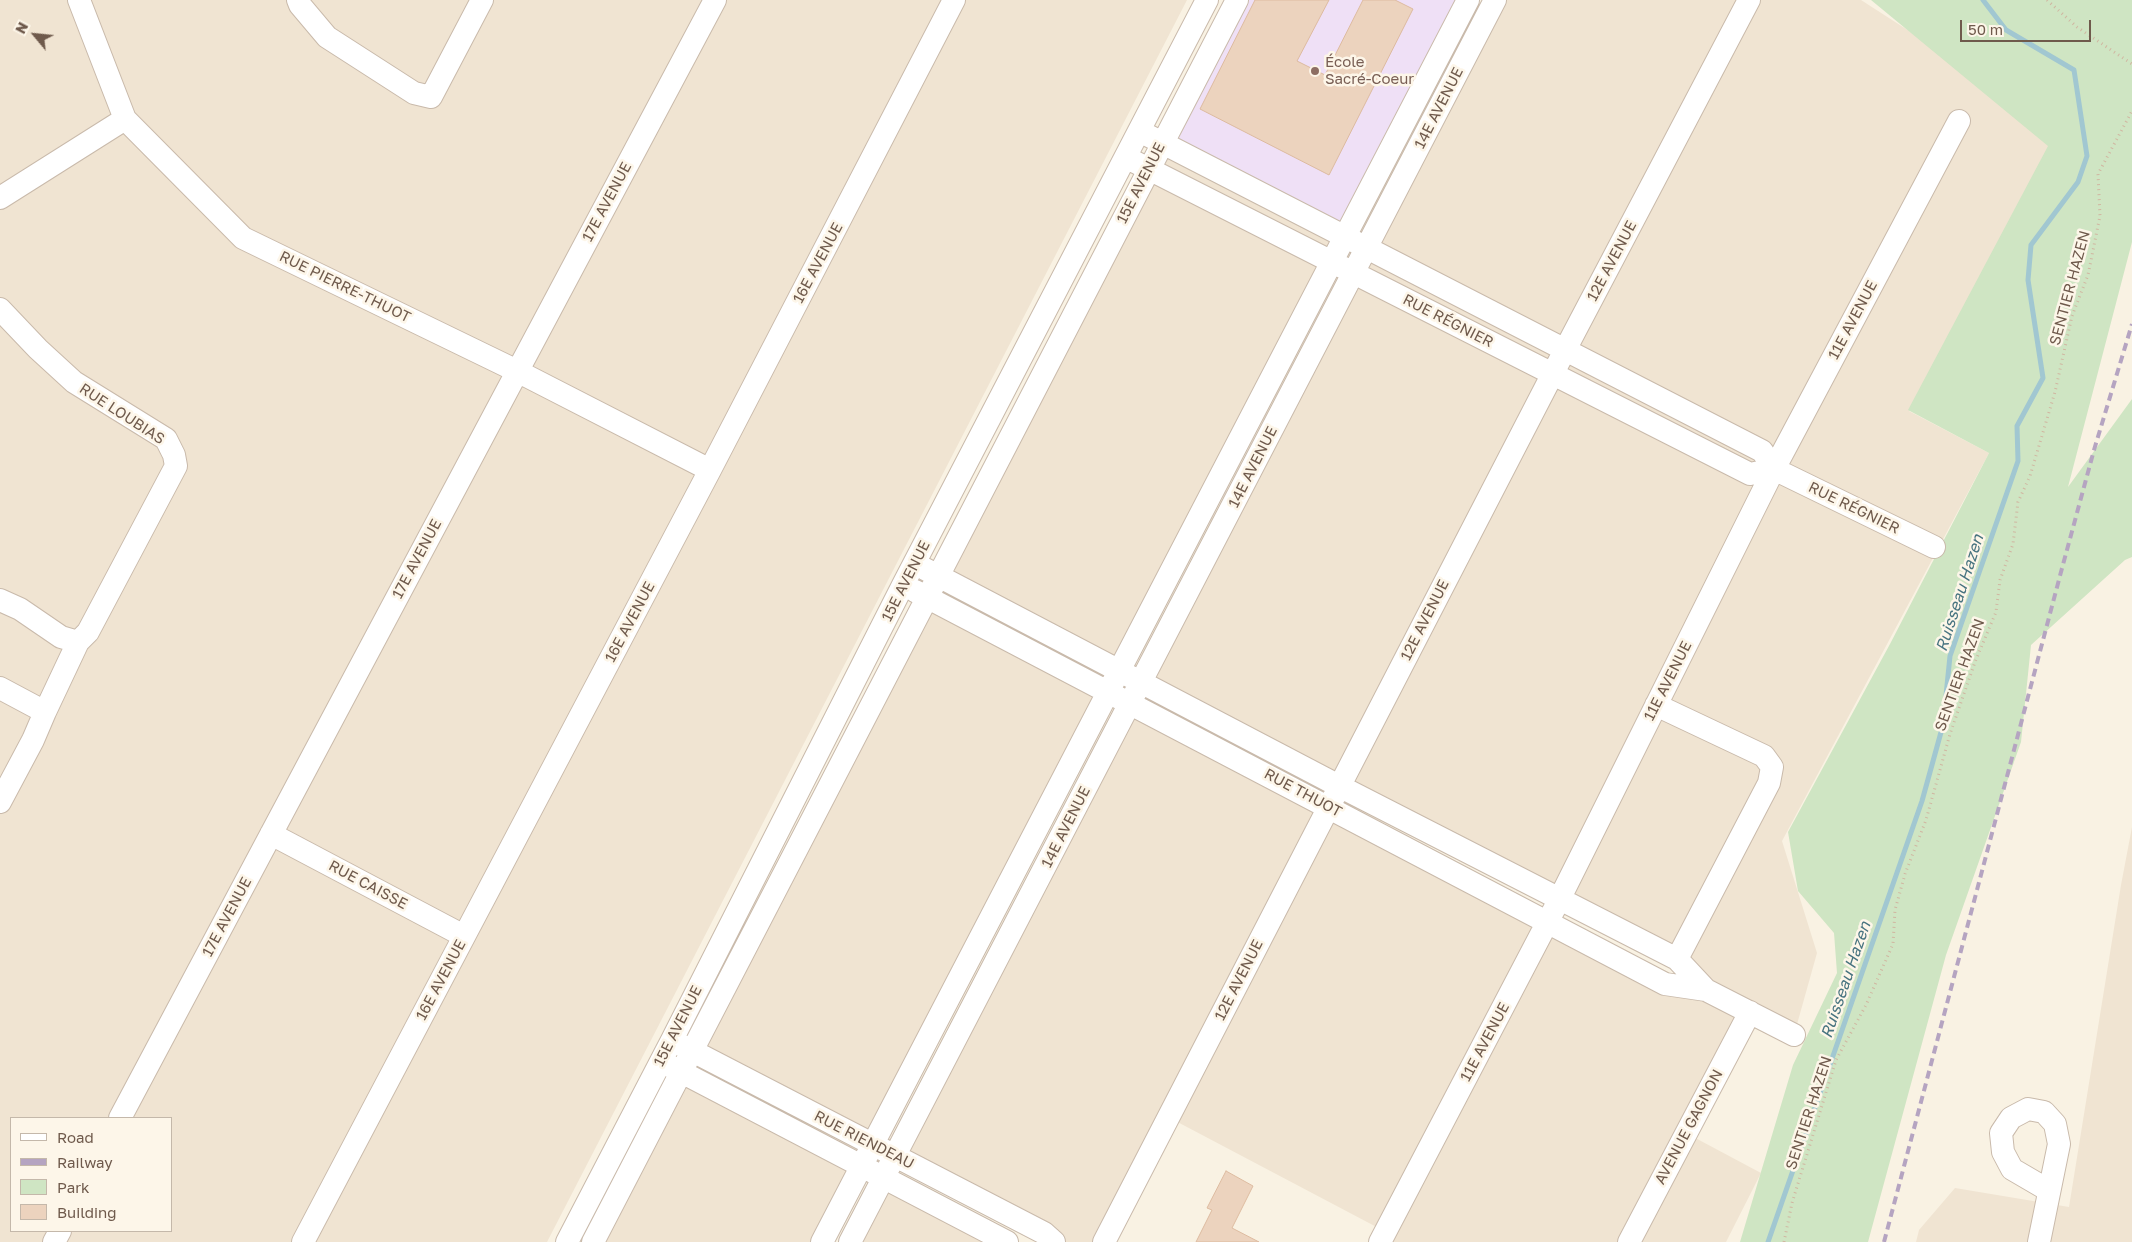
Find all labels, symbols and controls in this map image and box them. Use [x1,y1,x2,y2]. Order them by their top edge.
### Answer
north arrow [10,10,60,60]
scale bar [1962,10,2093,42]
text: N [11,19,31,36]
text: 50 m [1968,20,2003,38]
place label: École Sacré-Coeur [1325,53,1414,88]
street label: 14E AVENUE [1411,64,1467,152]
marker: École Sacré-Coeur [1309,65,1321,77]
street label: 15E AVENUE [1113,140,1169,226]
street label: 17E AVENUE [579,159,635,245]
street label: 12E AVENUE [1583,218,1641,304]
street label: 16E AVENUE [789,220,847,306]
street label: SENTIER HAZEN [2046,229,2094,347]
street label: RUE PIERRE-THUOT [276,247,414,327]
street label: 11E AVENUE [1825,277,1881,363]
street label: RUE RÉGNIER [1400,290,1496,352]
street label: RUE LOUBIAS [76,380,168,448]
street label: 14E AVENUE [1225,423,1281,511]
street label: RUE RÉGNIER [1805,478,1903,538]
street label: 17E AVENUE [389,516,445,602]
water label: Ruisseau Hazen [1932,532,1988,654]
street label: 15E AVENUE [878,538,934,624]
street label: 12E AVENUE [1397,577,1453,663]
street label: 16E AVENUE [601,579,659,665]
street label: SENTIER HAZEN [1931,616,1989,734]
street label: 11E AVENUE [1640,638,1696,724]
street label: RUE THUOT [1261,765,1345,821]
street label: 14E AVENUE [1038,783,1094,871]
street label: RUE CAISSE [325,857,411,913]
street label: 17E AVENUE [199,874,255,960]
water label: Ruisseau Hazen [1817,919,1875,1041]
street label: 16E AVENUE [412,937,470,1023]
street label: 12E AVENUE [1211,937,1267,1023]
street label: 15E AVENUE [650,983,706,1069]
street label: 11E AVENUE [1457,999,1513,1085]
street label: SENTIER HAZEN [1782,1054,1836,1172]
street label: AVENUE GAGNON [1651,1066,1727,1188]
street label: RUE RIENDEAU [811,1107,917,1173]
legend [10,1117,172,1232]
text: Road [57,1128,94,1146]
text: Railway [57,1153,113,1171]
text: Park [57,1178,89,1196]
text: Building [57,1203,117,1221]

